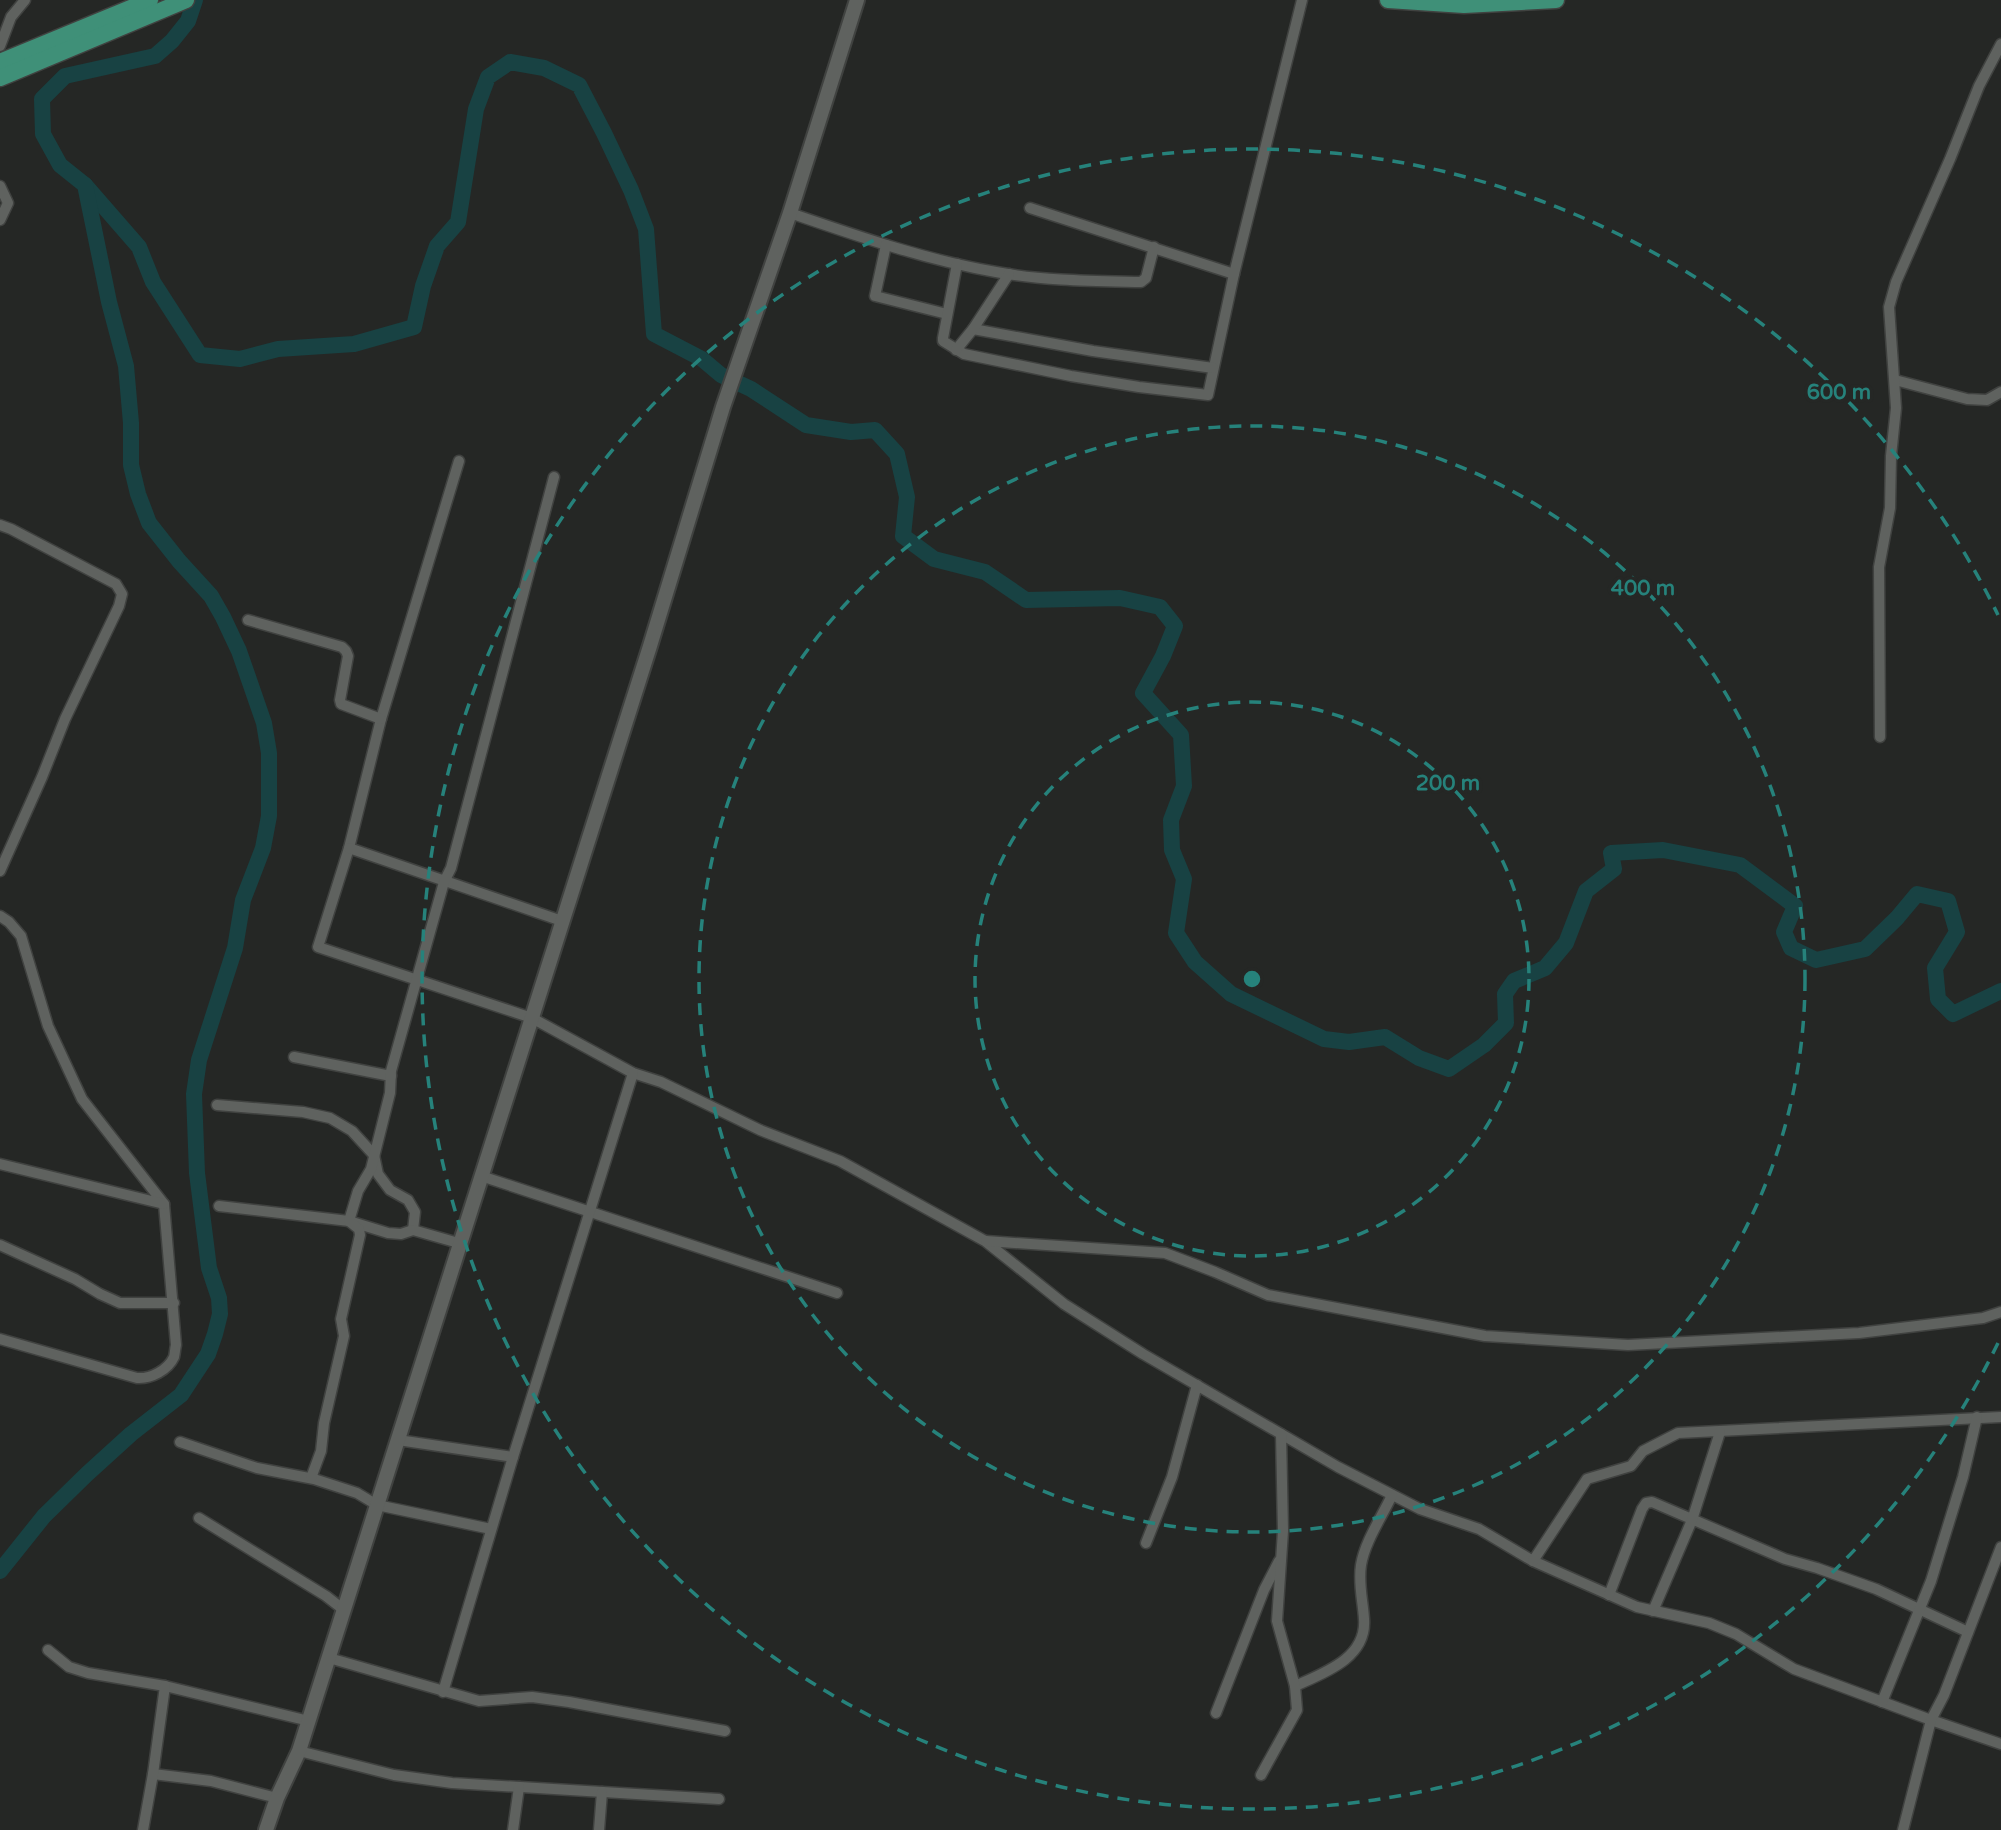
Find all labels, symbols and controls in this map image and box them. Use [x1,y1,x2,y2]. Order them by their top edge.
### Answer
text: 600 m [1807,380,1871,405]
text: 400 m [1611,576,1675,601]
text: 200 m [1416,771,1480,796]
centre of rings [1240,967,1264,991]

